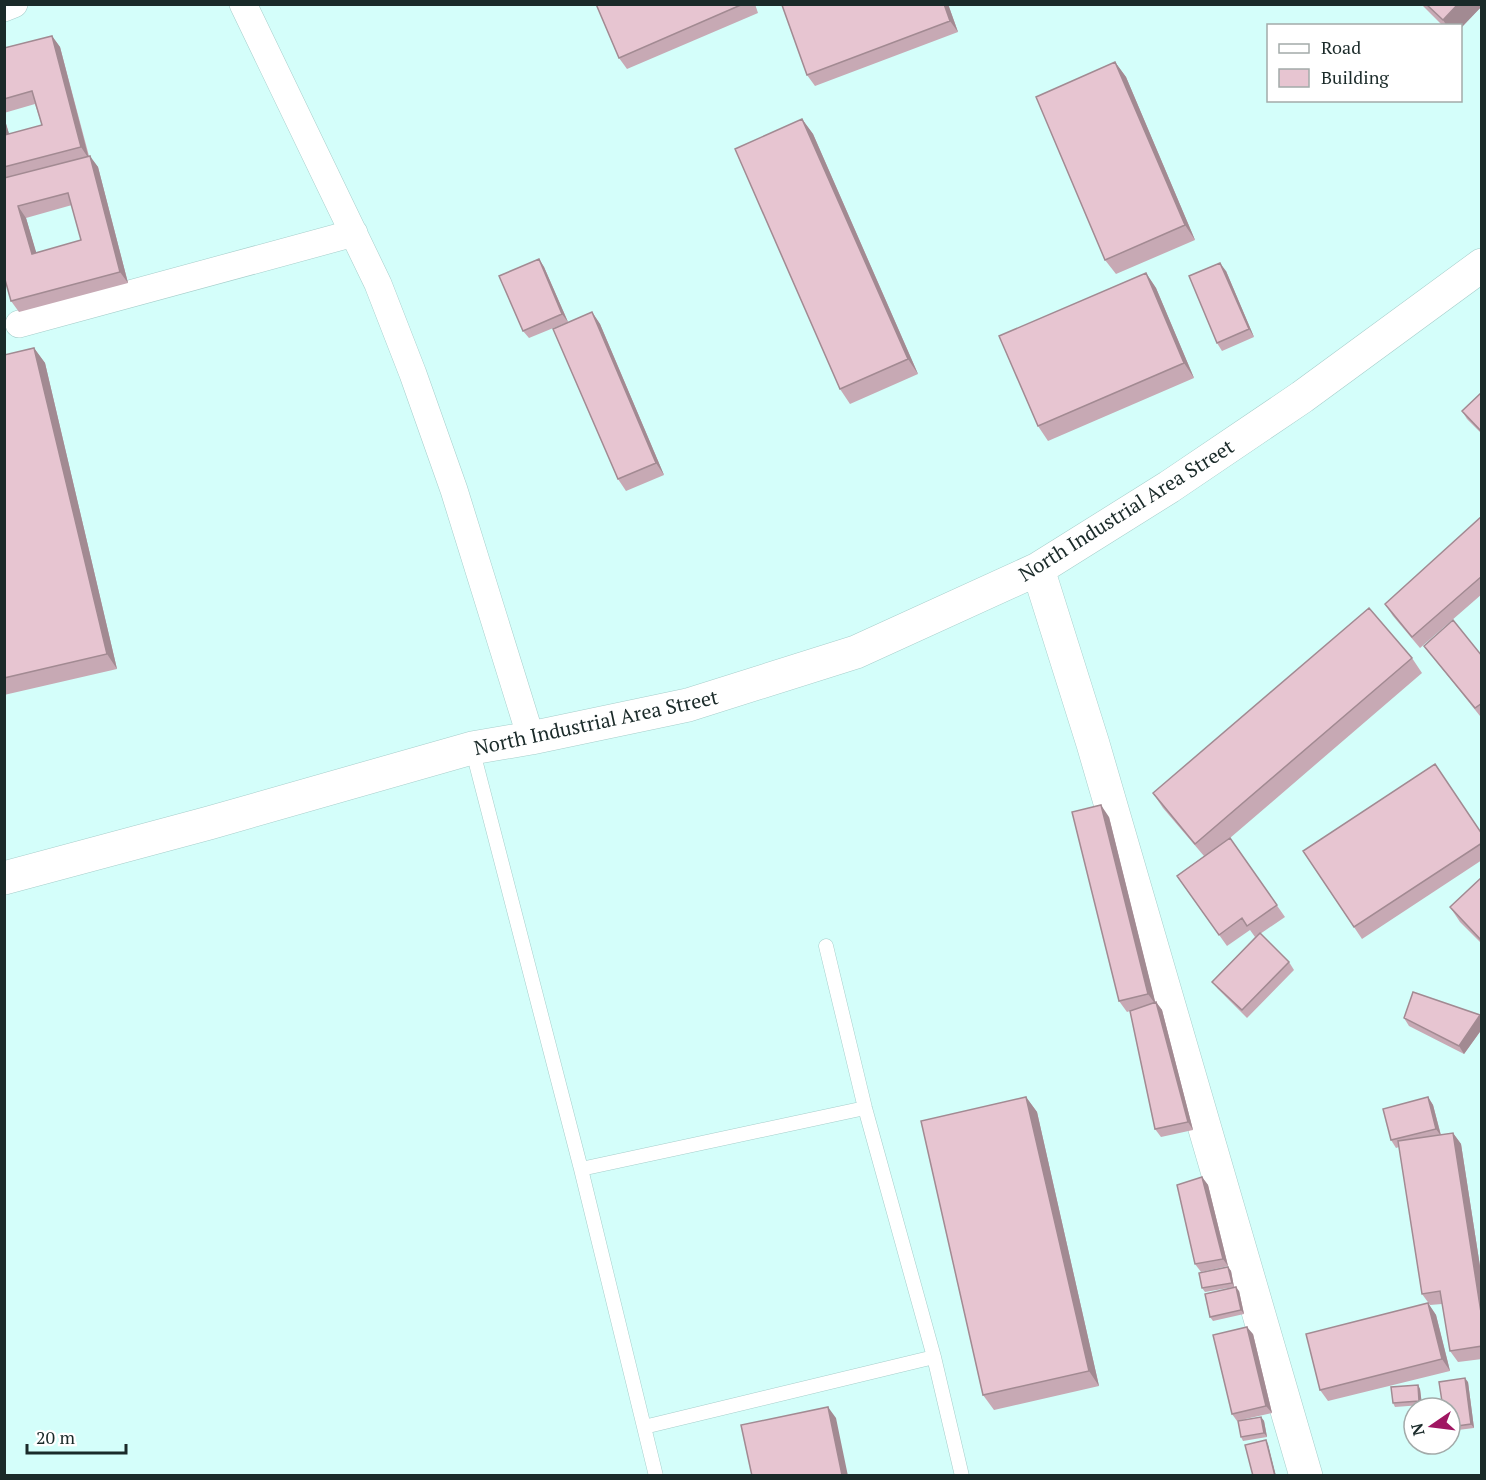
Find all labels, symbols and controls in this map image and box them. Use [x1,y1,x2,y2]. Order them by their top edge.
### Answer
legend [1267,24,1462,102]
text: Road [1321,35,1361,59]
text: Building [1321,65,1389,89]
street label: North Industrial Area Street [1013,432,1239,587]
street label: North Industrial Area Street [471,683,721,761]
north arrow [1402,1396,1462,1456]
scale bar [27,1417,126,1455]
text: N [1405,1421,1430,1438]
text: 20 m [36,1425,76,1449]

